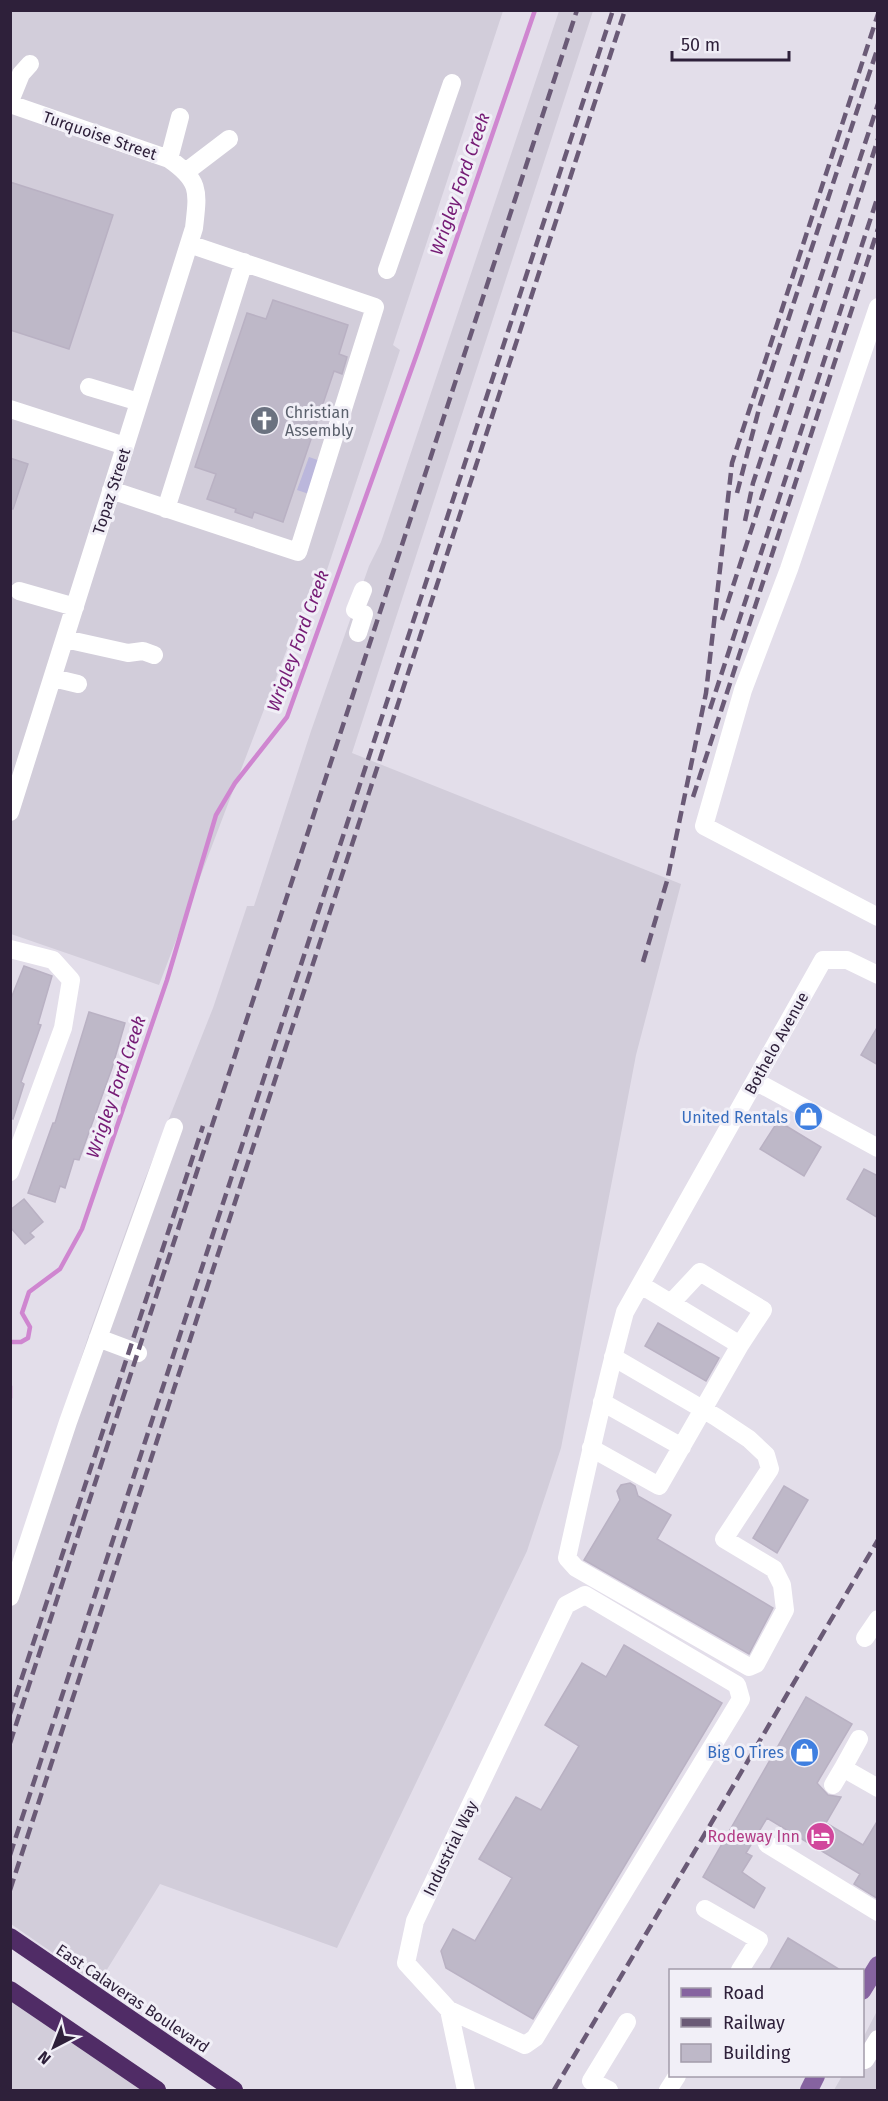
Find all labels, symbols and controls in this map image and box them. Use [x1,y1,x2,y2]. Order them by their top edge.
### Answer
scale bar [672,24,789,62]
text: 50 m [681,34,720,56]
street label: Turquoise Street [40,107,160,164]
water label: Wrigley Ford Creek [425,110,495,258]
place label: Christian Assembly [285,403,353,440]
church icon: Christian Assembly [248,405,280,437]
street label: Topaz Street [89,445,134,537]
water label: Wrigley Ford Creek [262,567,334,715]
street label: Bothelo Avenue [740,989,812,1098]
water label: Wrigley Ford Creek [81,1013,151,1161]
shop icon: United Rentals [793,1101,825,1133]
place label: United Rentals [682,1108,788,1127]
shop icon: Big O Tires [789,1736,821,1768]
place label: Big O Tires [707,1743,784,1762]
street label: Industrial Way [419,1797,482,1899]
hotel icon: Rodeway Inn [805,1820,837,1852]
place label: Rodeway Inn [708,1827,800,1846]
street label: East Calaveras Boulevard [53,1940,213,2057]
legend [669,1969,864,2077]
text: Road [723,1982,765,2004]
text: Railway [723,2012,785,2034]
north arrow [24,2017,84,2077]
text: Building [723,2042,791,2064]
text: N [34,2047,55,2068]

